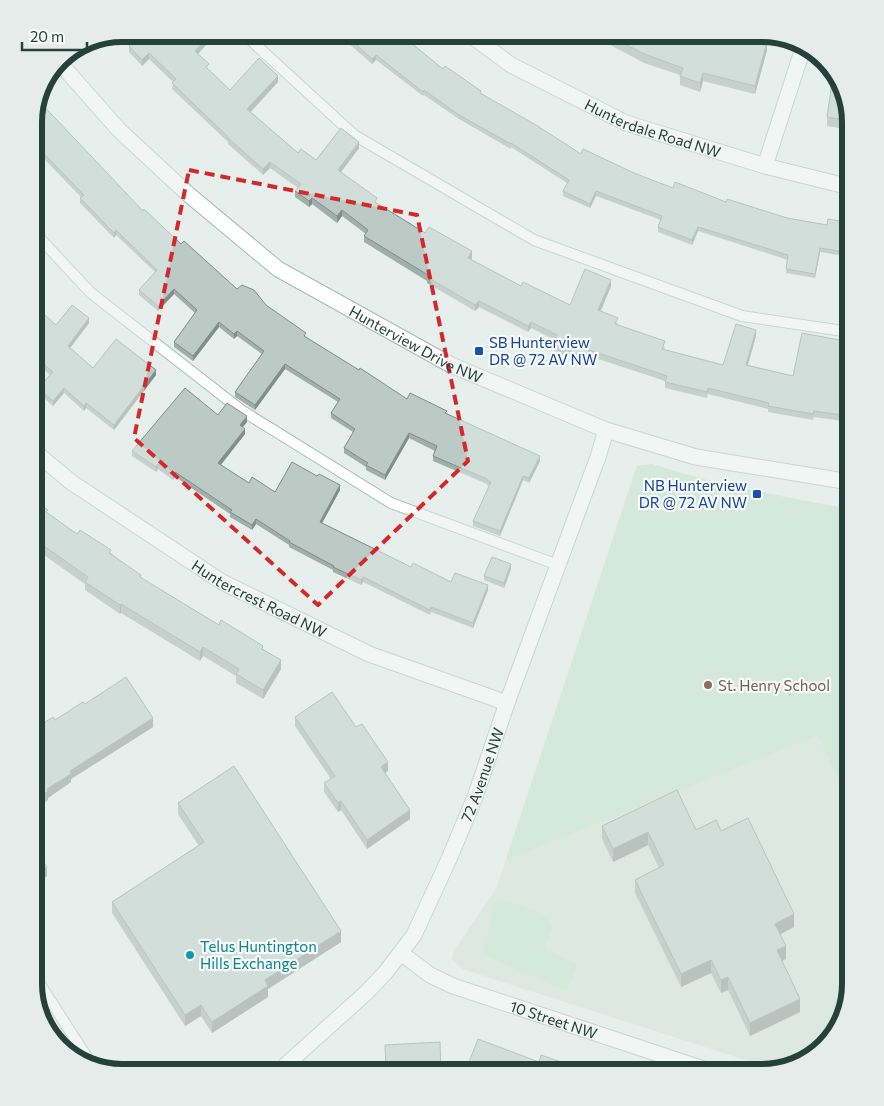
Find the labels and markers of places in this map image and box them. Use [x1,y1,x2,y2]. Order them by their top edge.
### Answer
place label: SB Hunterview DR @ 72 AV NW [489,333,597,368]
marker: SB Hunterview DR @ 72 AV NW [473,345,485,357]
place label: NB Hunterview DR @ 72 AV NW [639,476,747,511]
marker: NB Hunterview DR @ 72 AV NW [751,488,763,500]
place label: St. Henry School [718,676,830,694]
marker: St. Henry School [702,679,714,691]
place label: Telus Huntington Hills Exchange [200,937,317,972]
marker: Telus Huntington Hills Exchange [184,949,196,961]

